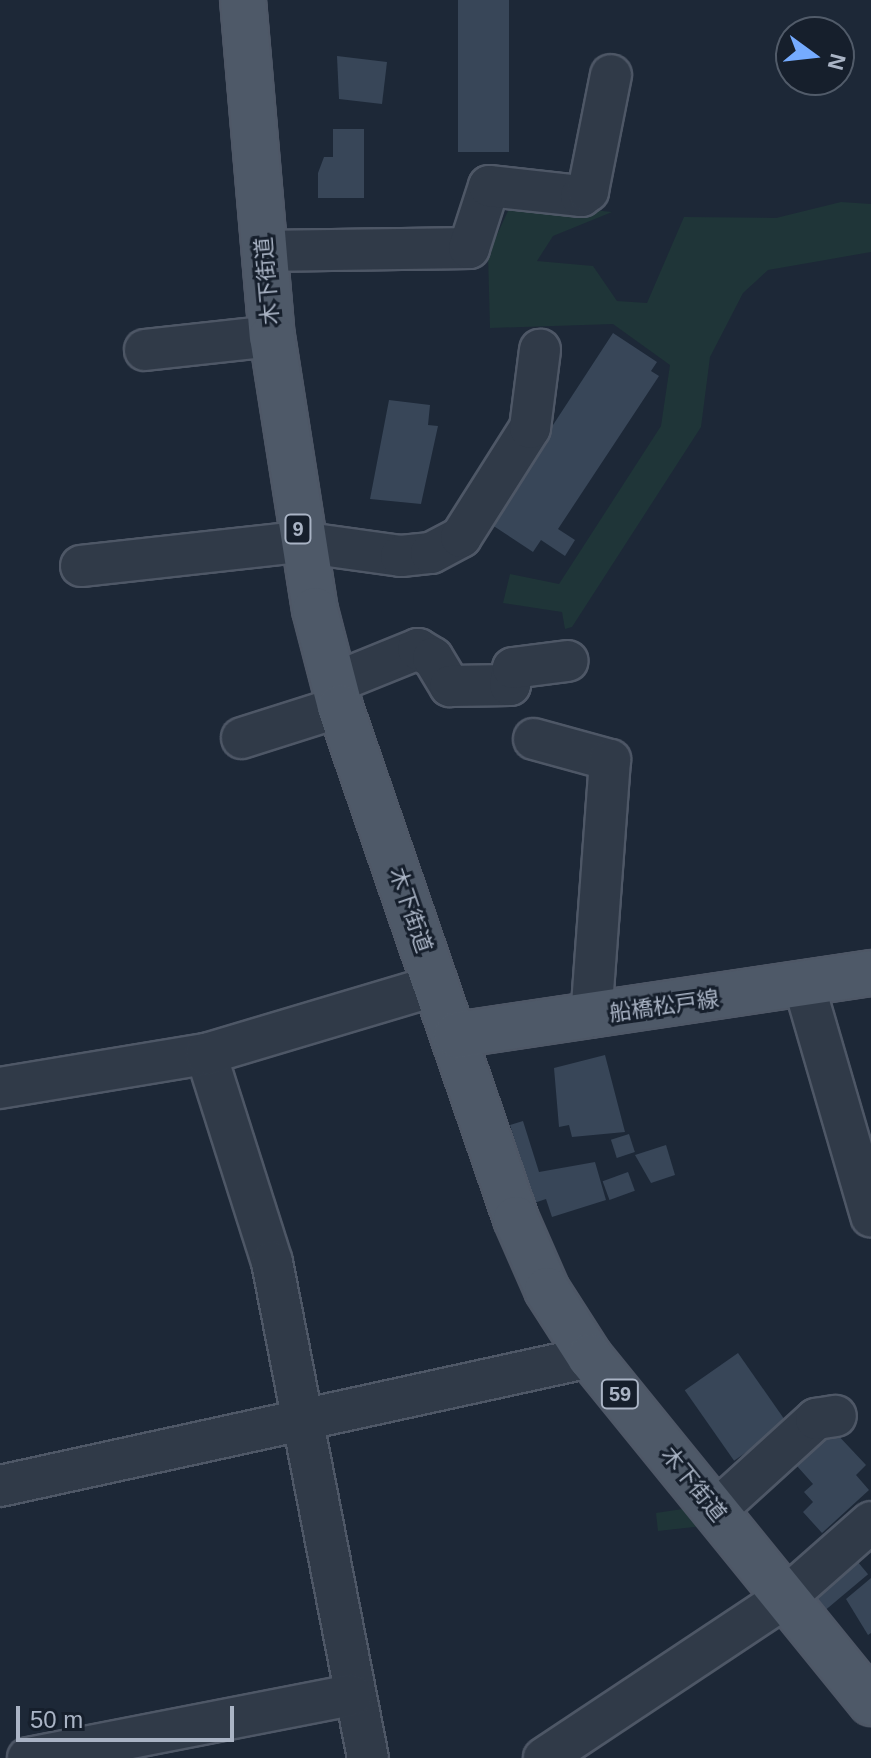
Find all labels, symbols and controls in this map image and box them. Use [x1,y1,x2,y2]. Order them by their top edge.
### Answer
north arrow [775,16,855,96]
text: N [823,51,851,73]
street label: 木下街道 [250,236,284,326]
road number: 9 [284,513,312,545]
street label: 木下街道 [384,864,438,956]
street label: 船橋松戸線 [608,985,720,1027]
road number: 59 [600,1378,640,1410]
street label: 木下街道 [656,1441,732,1527]
scale bar [20,1690,238,1740]
text: 50 m [30,1706,83,1733]

